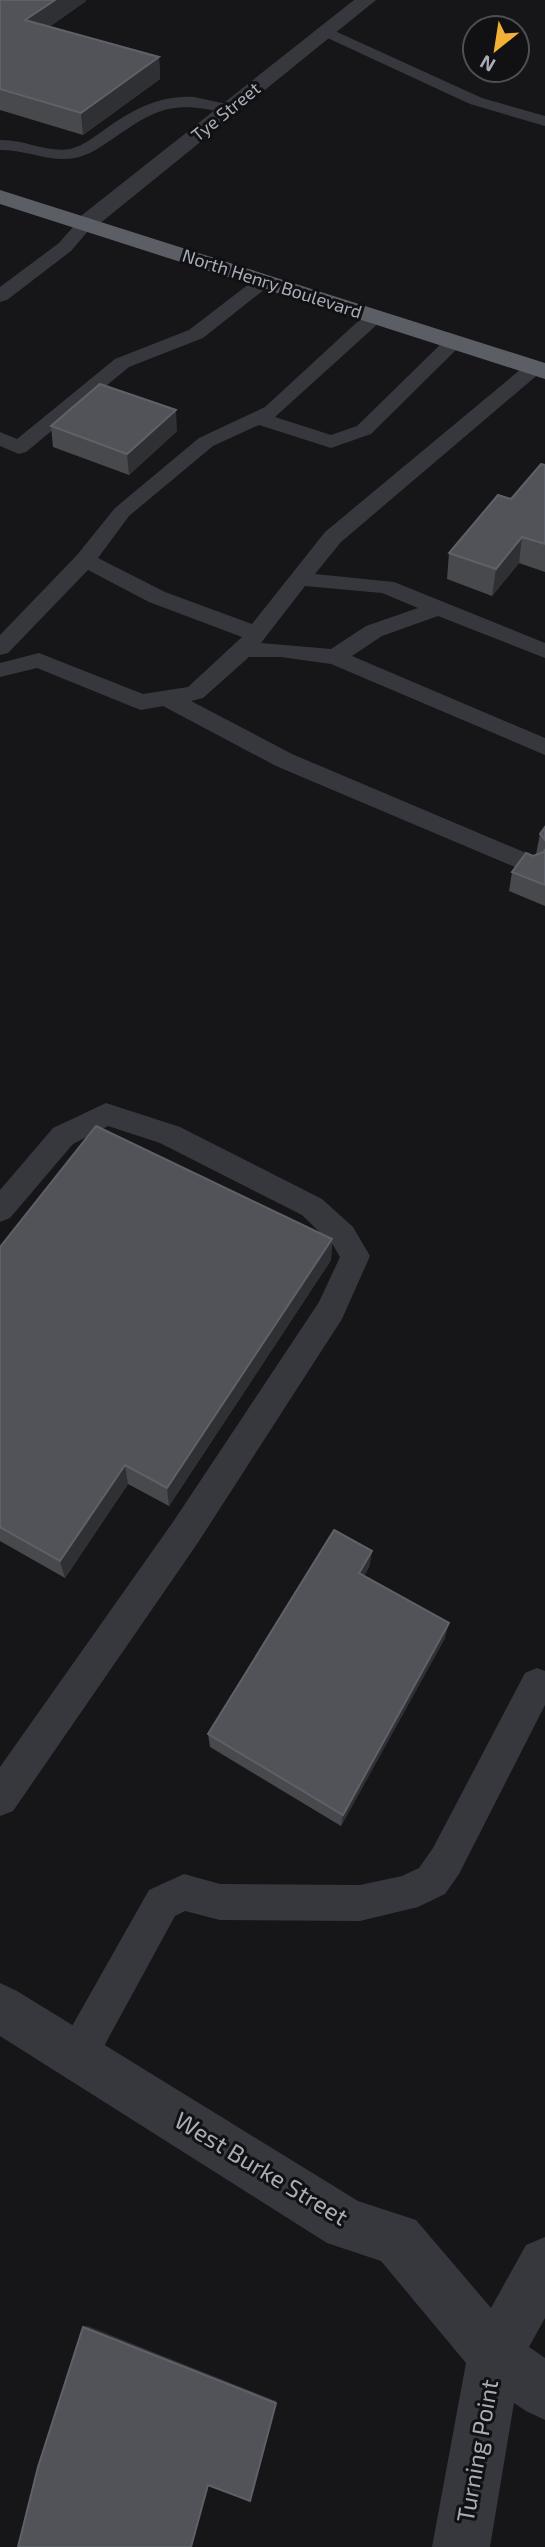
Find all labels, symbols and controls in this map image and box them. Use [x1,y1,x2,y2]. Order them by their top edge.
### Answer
north arrow [461,14,531,84]
text: N [476,51,499,78]
street label: Tye Street [186,77,264,146]
street label: North Henry Boulevard [180,244,365,322]
street label: West Burke Street [170,2105,354,2231]
street label: Turning Point [450,2377,503,2524]

